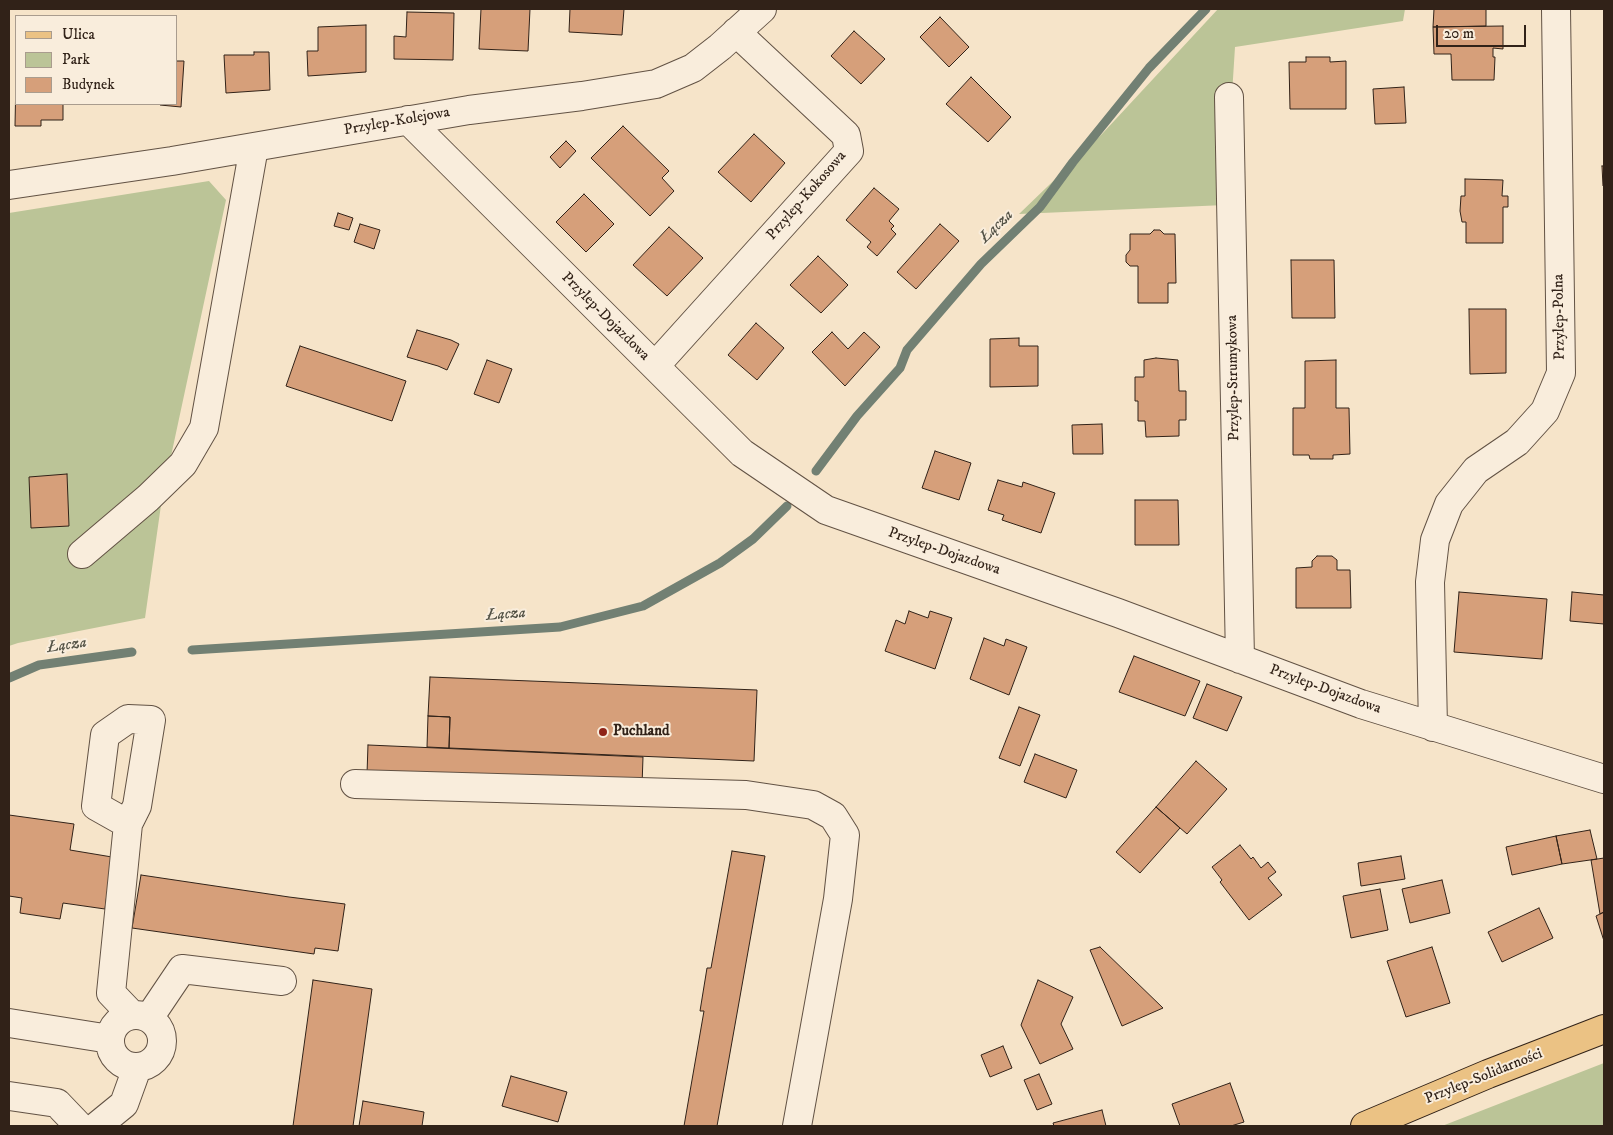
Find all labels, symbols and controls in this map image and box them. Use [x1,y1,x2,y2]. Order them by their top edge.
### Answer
legend [15,15,178,105]
scale bar [1438,15,1528,47]
text: 20 m [1444,24,1474,43]
text: Ulica [62,25,95,44]
text: Park [62,50,90,69]
text: Budynek [62,75,115,94]
street label: Przylep-Kolejowa [343,104,451,140]
street label: Przylep-Kokosowa [763,148,851,244]
water label: Łącza [976,206,1018,248]
street label: Przylep-Dojazdowa [557,269,653,365]
street label: Przylep-Polna [1550,274,1570,360]
street label: Przylep-Strumykowa [1224,315,1244,441]
street label: Przylep-Dojazdowa [885,524,1003,580]
water label: Łącza [486,604,526,626]
water label: Łącza [46,634,88,658]
street label: Przylep-Dojazdowa [1267,661,1383,719]
place label: Puchland [613,723,669,741]
marker: Puchland [597,726,609,738]
street label: Przylep-Solidarności [1423,1045,1545,1109]

